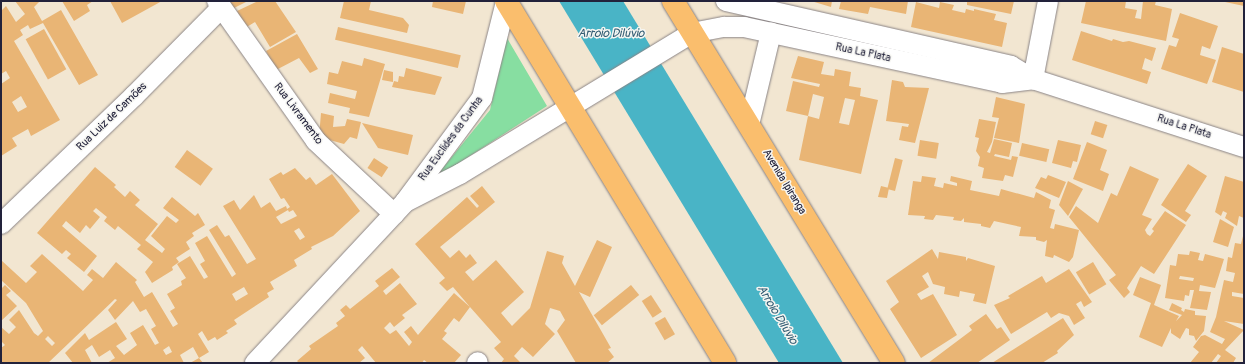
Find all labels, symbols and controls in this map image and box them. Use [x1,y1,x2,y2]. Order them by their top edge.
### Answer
water label: Arroio Dilúvio [578,27,644,41]
street label: Rua La Plata [834,41,892,65]
street label: Rua Luiz de Camões [74,80,150,154]
street label: Rua Livramento [271,81,325,147]
street label: Rua Euclides da Cunha [416,94,486,184]
street label: Rua La Plata [1155,112,1213,142]
street label: Avenida Ipiranga [759,147,809,217]
water label: Arroio Dilúvio [754,283,800,347]

